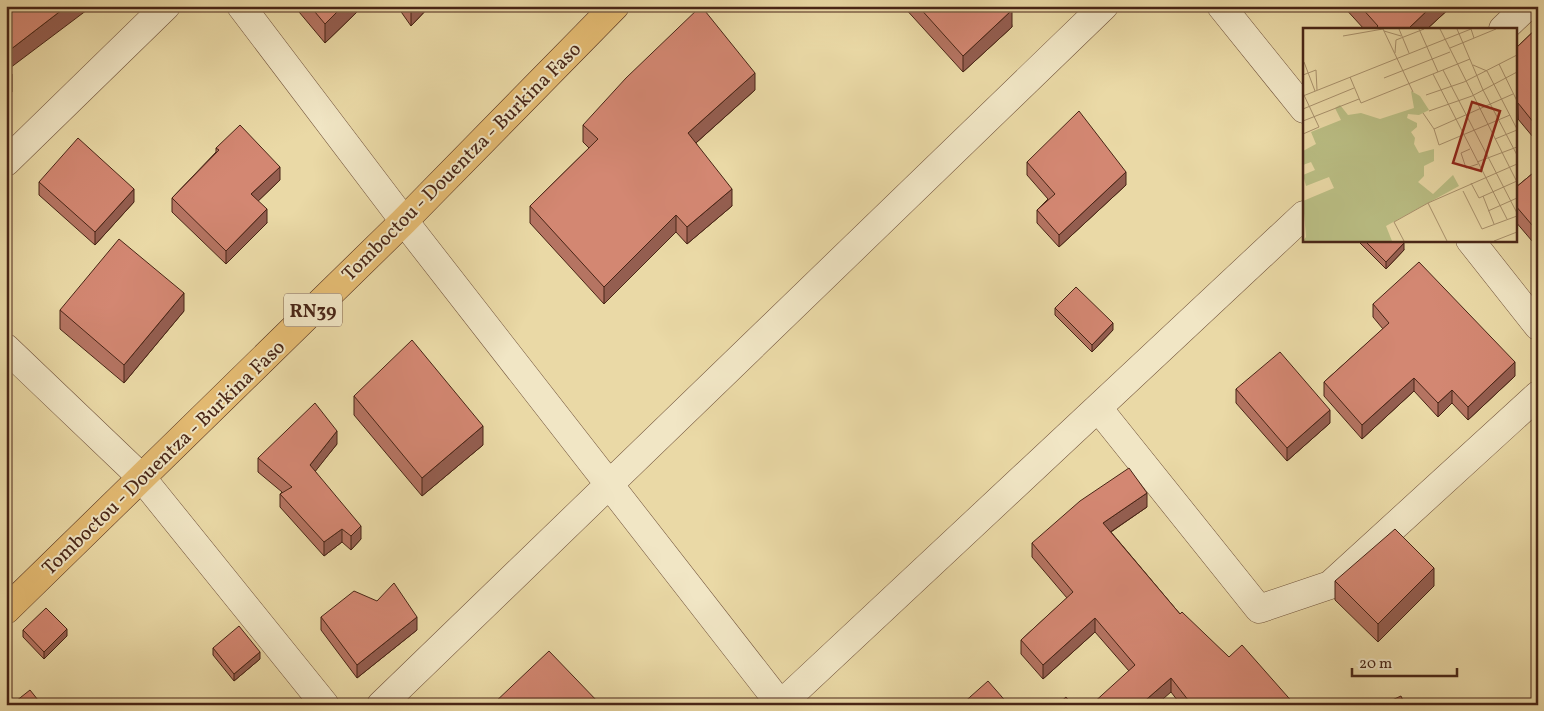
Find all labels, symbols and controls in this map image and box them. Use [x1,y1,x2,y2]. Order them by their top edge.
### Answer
inset map [1303,28,1516,241]
street label: Tomboctou - Douentza - Burkina Faso [336,36,588,288]
road number: RN39 [284,294,342,326]
street label: Tomboctou - Douentza - Burkina Faso [37,334,292,583]
scale bar [1352,646,1456,678]
text: 20 m [1359,654,1392,675]

